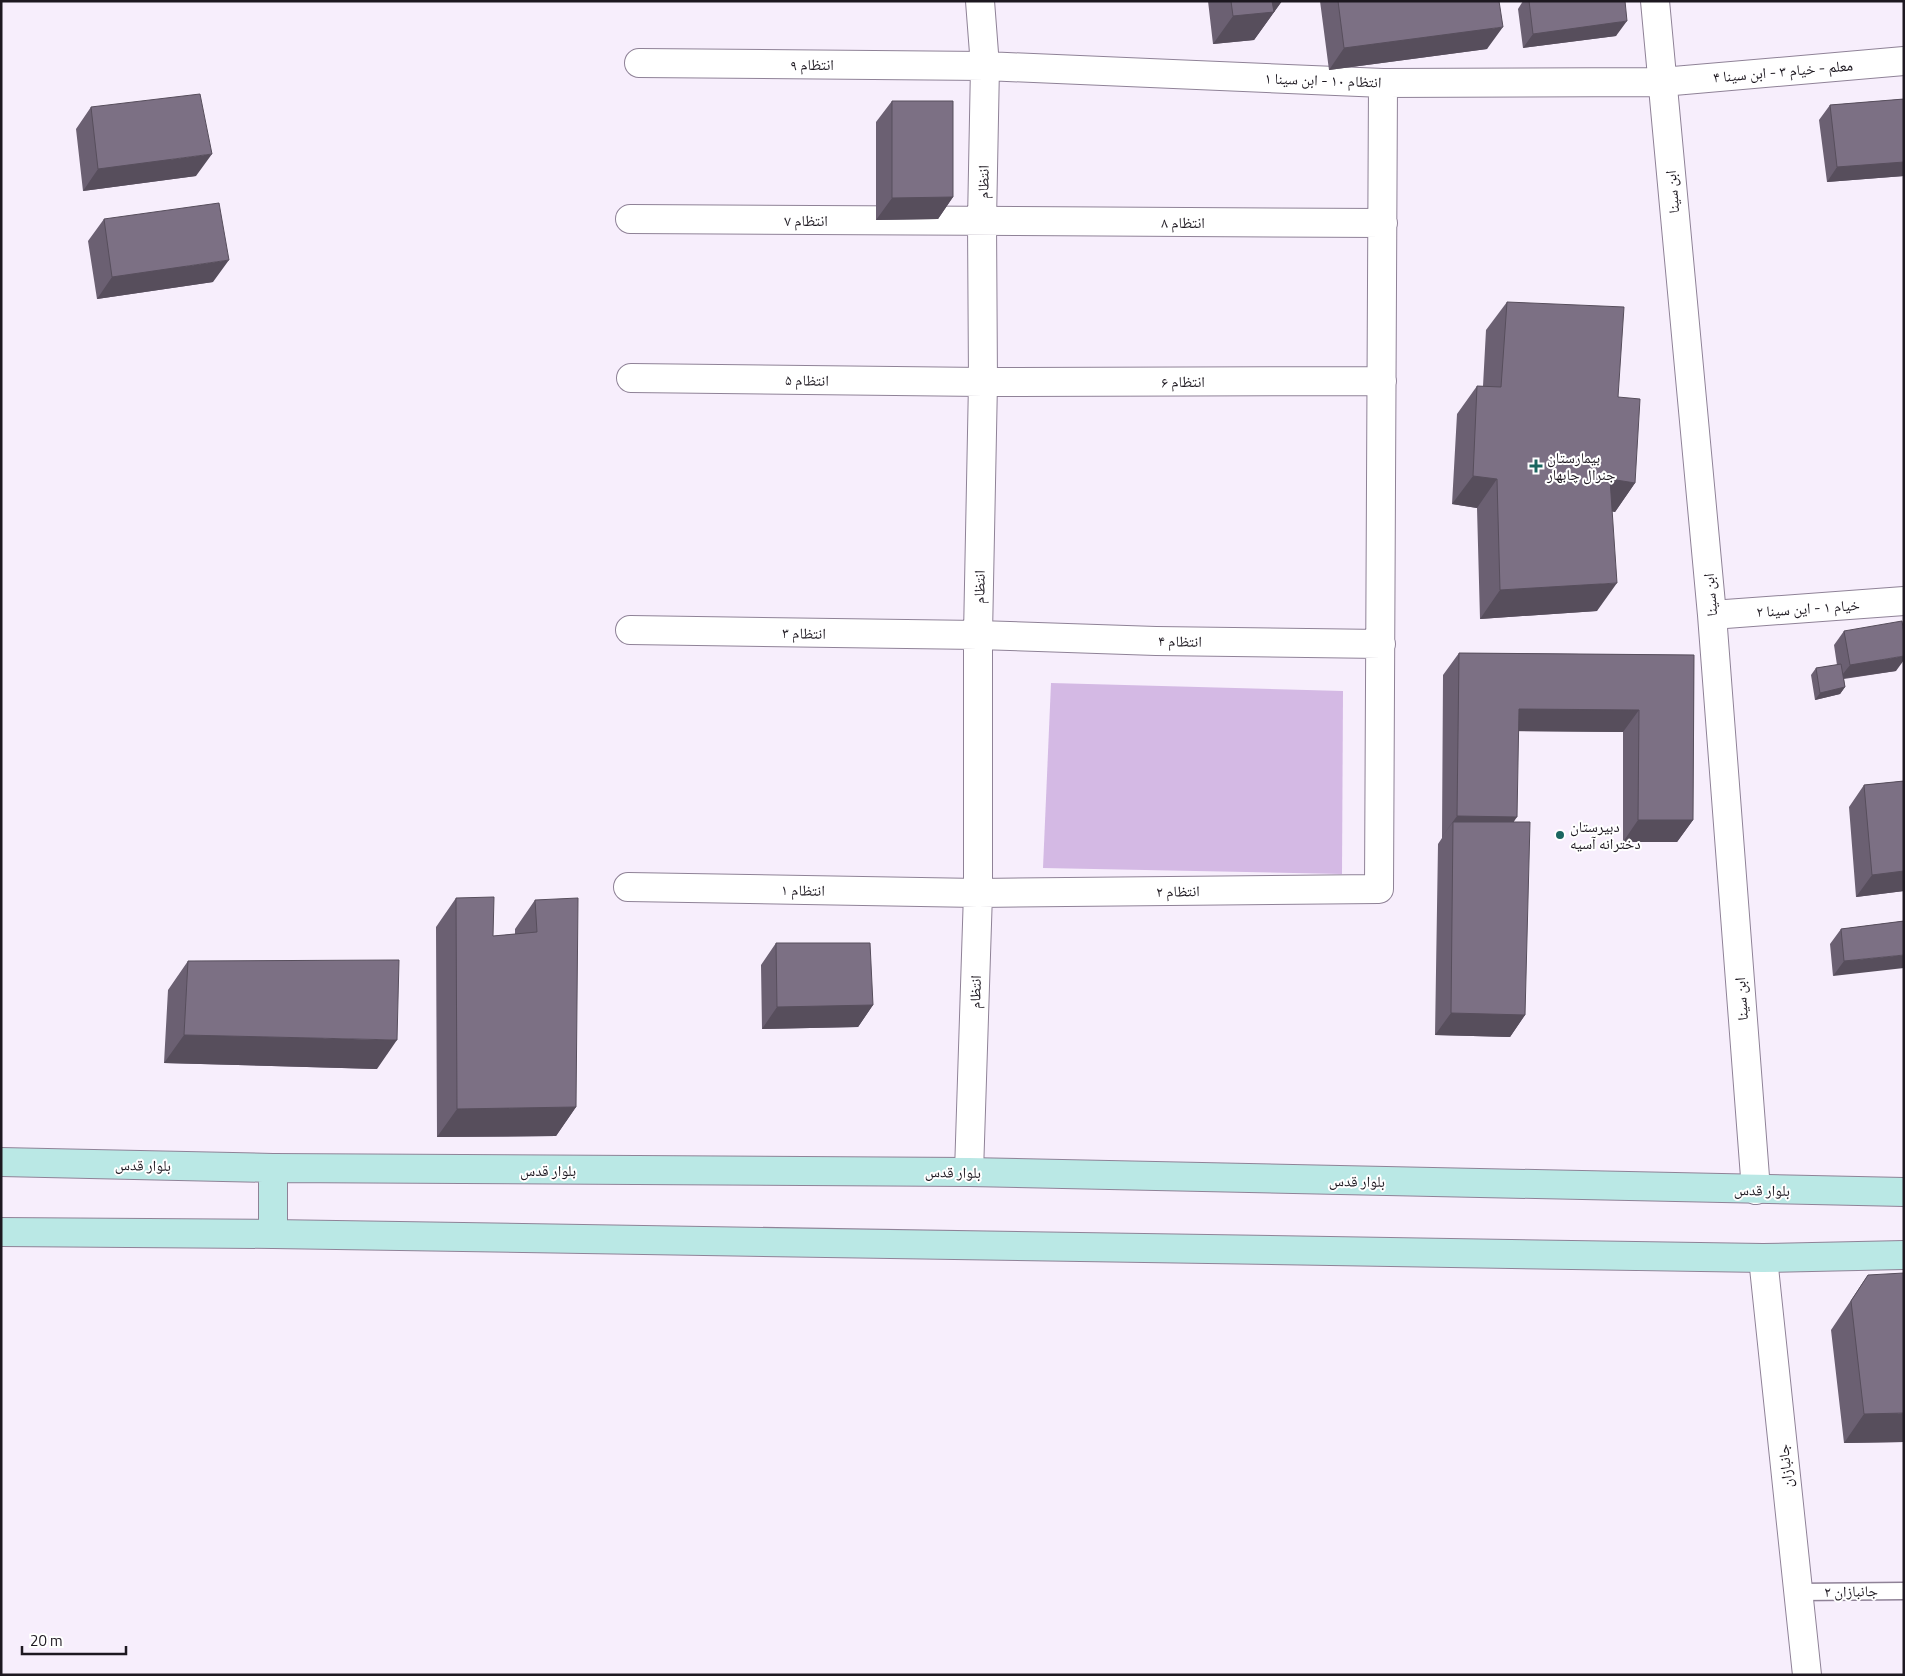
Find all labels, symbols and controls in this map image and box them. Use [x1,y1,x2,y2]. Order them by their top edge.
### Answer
street label: انتظام ۹ [790,53,834,76]
street label: معلم - خیام ۳ - ابن سینا ۴ [1712,53,1854,89]
street label: انتظام ۱۰ - ابن سینا ۱ [1264,66,1382,94]
street label: انتظام [971,165,995,199]
street label: ابن سینا [1659,169,1685,215]
street label: انتظام ۷ [784,209,828,232]
street label: انتظام ۸ [1161,211,1205,234]
street label: انتظام ۵ [785,368,829,392]
street label: انتظام ۶ [1161,370,1205,393]
place label: بیمارستان جنرال چابهار [1546,446,1616,486]
marker: بیمارستان جنرال چابهار [1529,459,1543,473]
street label: انتظام [967,570,991,604]
street label: ابن سینا [1697,572,1723,618]
street label: خیام ۱ - این سینا ۲ [1756,593,1861,623]
street label: انتظام ۳ [782,621,826,645]
street label: انتظام ۴ [1158,629,1202,653]
place label: دبیرستان دخترانه آسیه [1570,815,1641,855]
marker: دبیرستان دخترانه آسیه [1554,829,1566,841]
street label: انتظام ۱ [781,878,825,902]
street label: انتظام ۲ [1156,879,1200,903]
street label: انتظام [963,975,987,1009]
street label: ابن سینا [1728,977,1754,1021]
street label: بلوار قدس [115,1153,171,1177]
street label: بلوار قدس [520,1159,576,1182]
street label: بلوار قدس [925,1160,981,1184]
street label: بلوار قدس [1329,1169,1385,1193]
street label: بلوار قدس [1734,1178,1790,1202]
street label: جانبازان [1771,1443,1799,1489]
street label: جانبازان ۲ [1824,1579,1879,1603]
scale bar [22,1624,126,1656]
text: 20 m [30,1629,63,1652]

